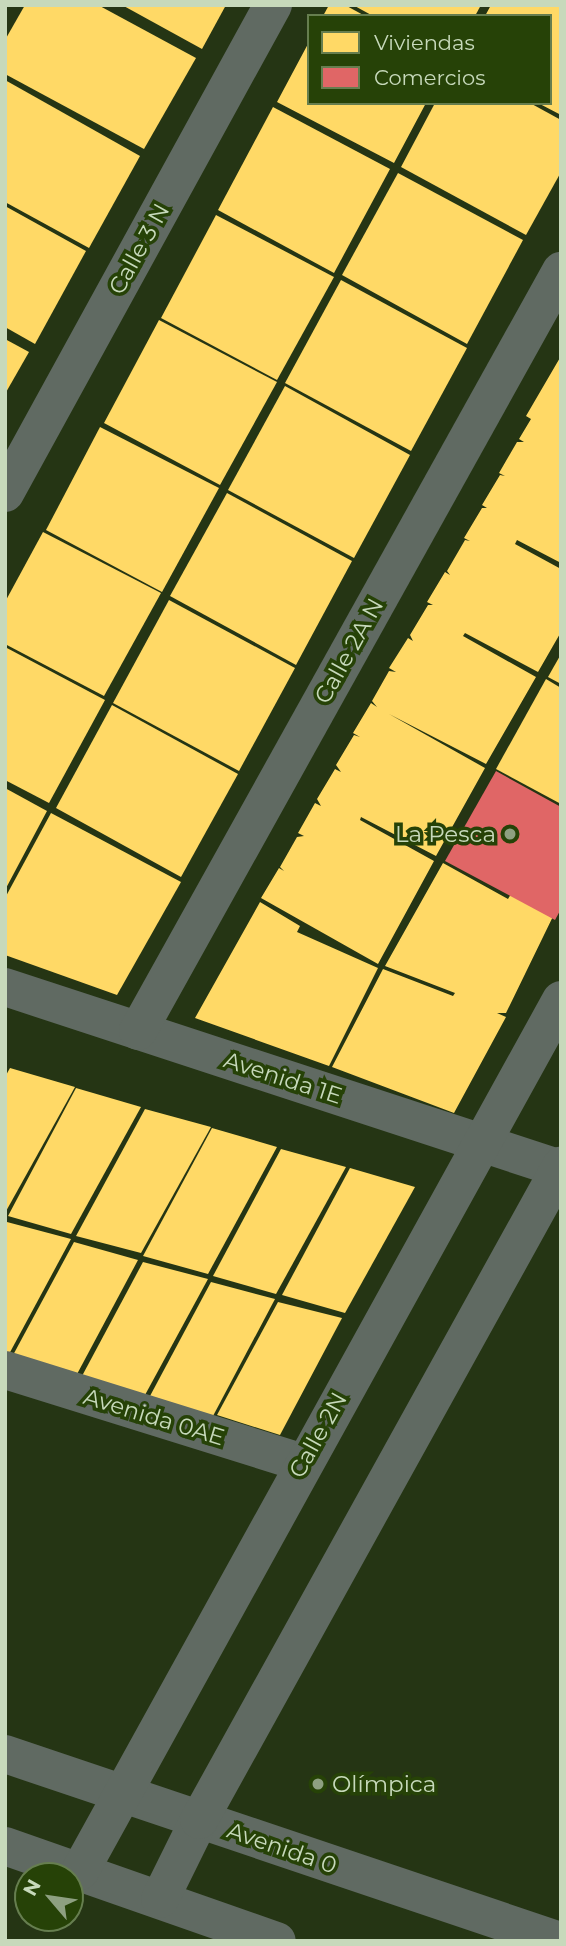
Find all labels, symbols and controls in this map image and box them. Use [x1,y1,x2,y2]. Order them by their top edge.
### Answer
legend [307,14,552,105]
text: Viviendas [374,30,475,55]
text: Comercios [374,65,485,90]
street label: Calle 3 N [103,199,175,299]
street label: Calle 2A N [309,593,389,709]
place label: La Pesca [395,820,496,848]
marker: La Pesca [502,826,518,842]
street label: Avenida 1E [220,1046,346,1110]
street label: Avenida 0AE [80,1382,228,1452]
street label: Calle 2N [283,1387,353,1483]
place label: Olímpica [332,1770,436,1798]
marker: Olímpica [310,1776,326,1792]
street label: Avenida 0 [224,1816,340,1880]
north arrow [14,1862,84,1932]
text: N [18,1875,46,1900]

